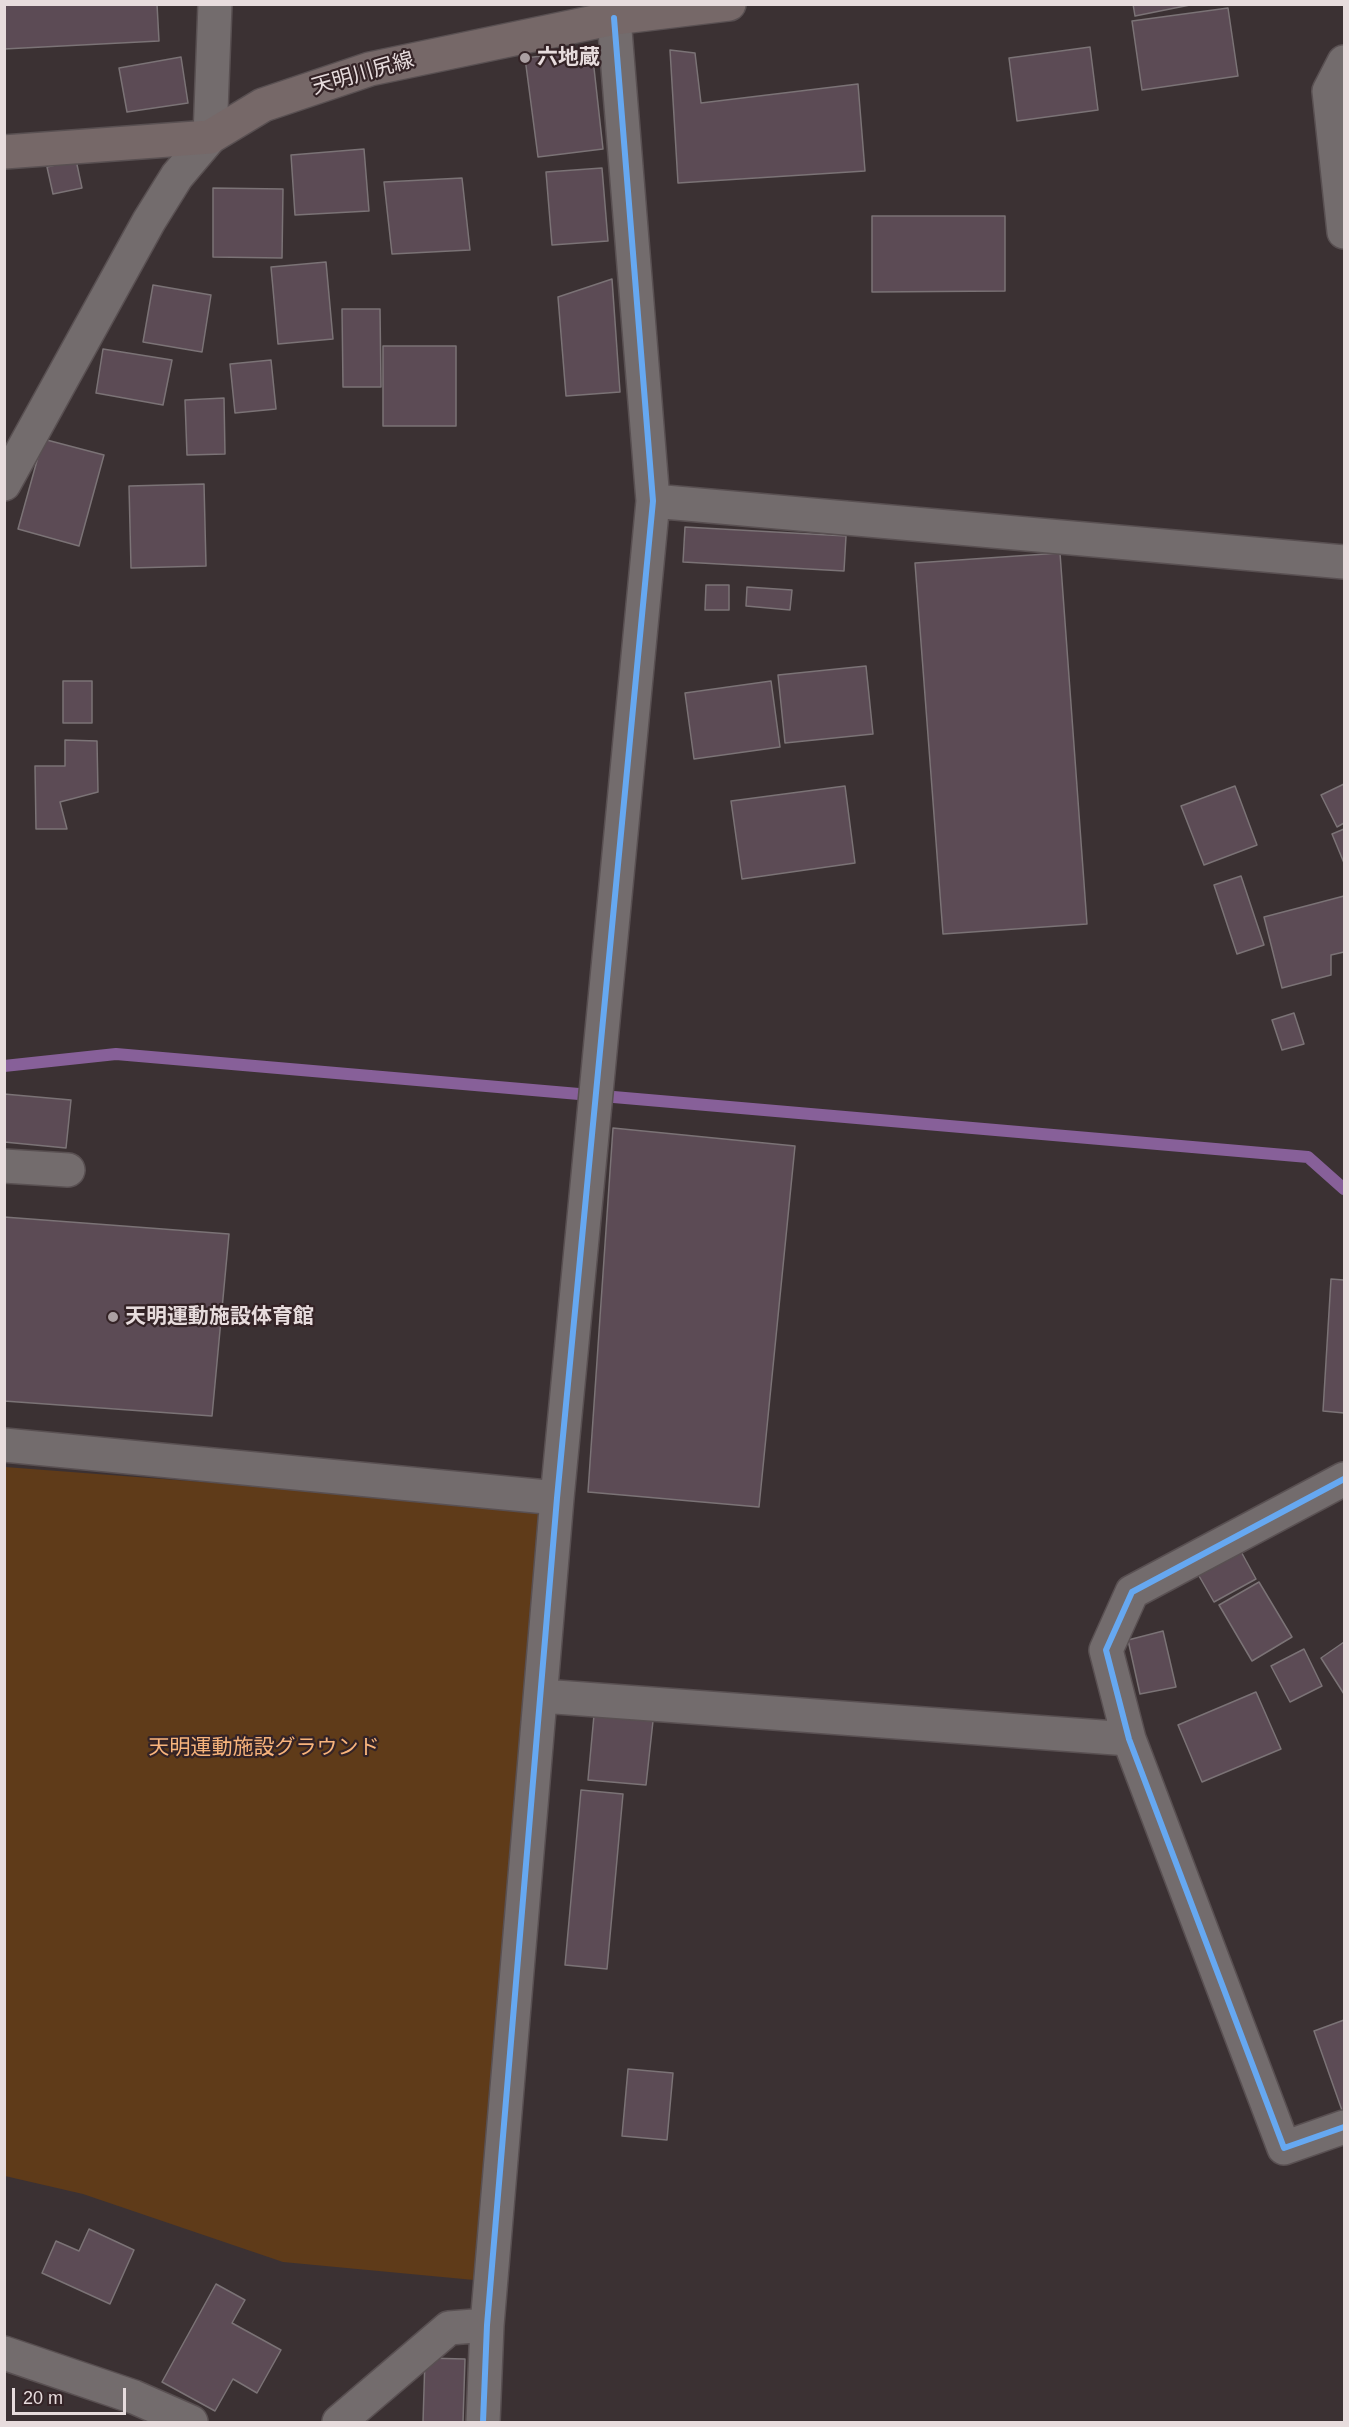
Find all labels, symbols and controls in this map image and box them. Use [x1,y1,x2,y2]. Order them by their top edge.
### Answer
place label: 六地蔵 [537,45,600,71]
street label: 天明川尻線 [309,47,417,101]
marker: 六地蔵 [518,51,532,65]
place label: 天明運動施設体育館 [125,1304,314,1330]
marker: 天明運動施設体育館 [106,1310,120,1324]
park label: 天明運動施設グラウンド [149,1735,379,1761]
scale bar [15,2376,129,2414]
text: 20 m [23,2388,63,2408]

